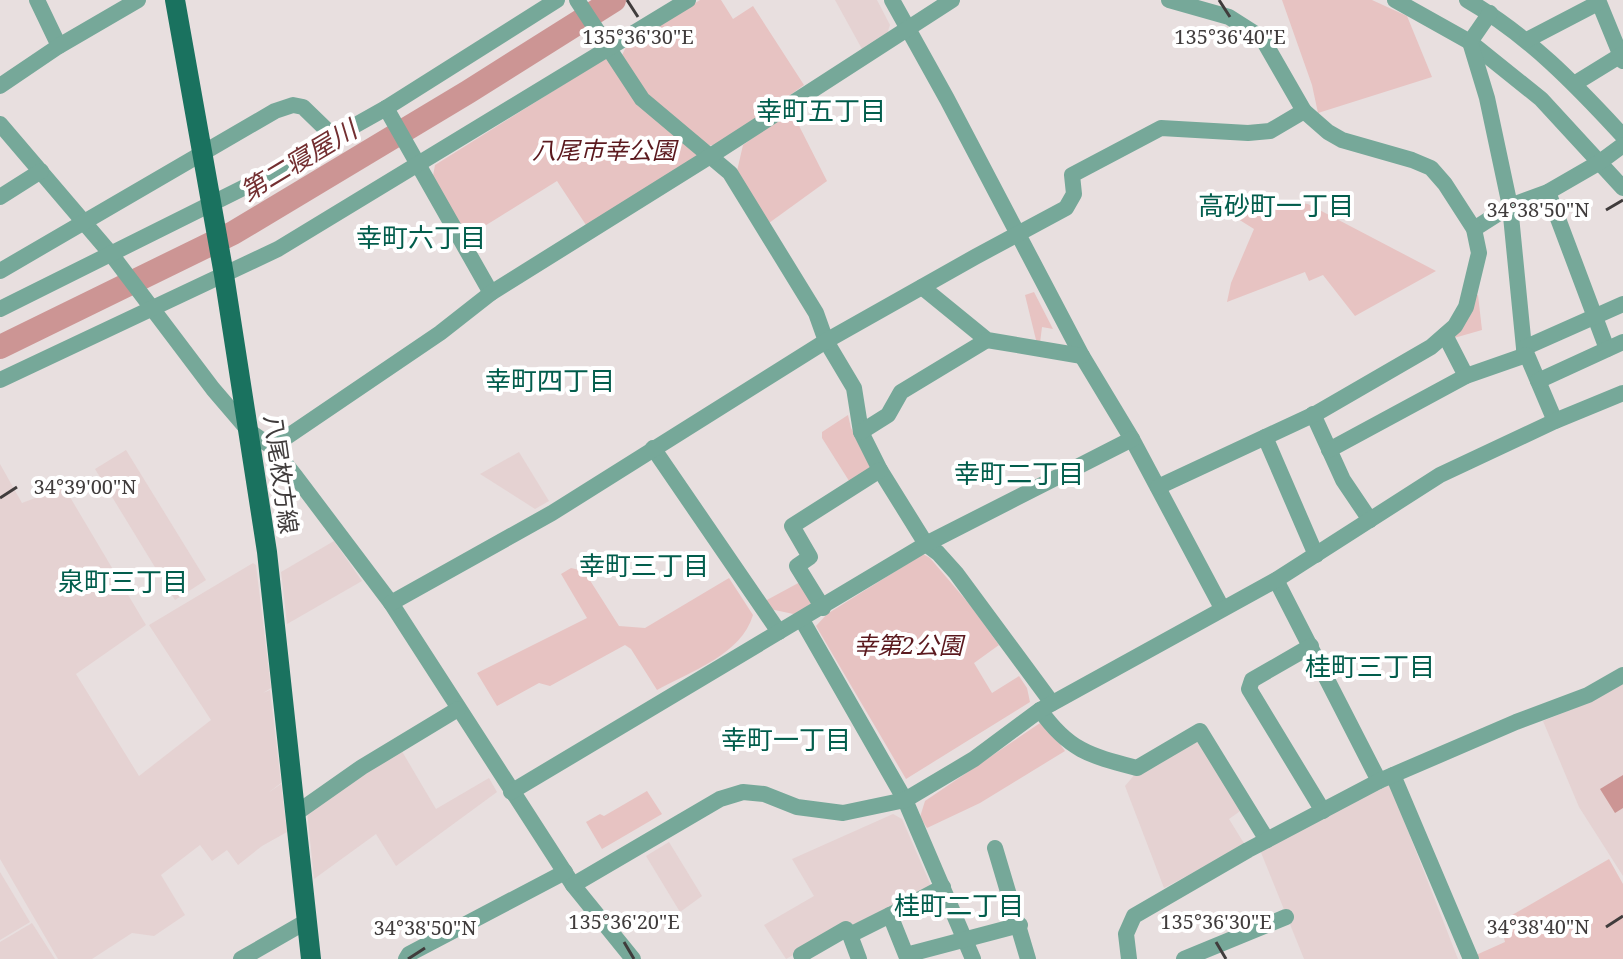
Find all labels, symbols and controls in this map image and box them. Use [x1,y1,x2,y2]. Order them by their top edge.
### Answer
text: 135°36'30"E [582,23,694,50]
text: 135°36'40"E [1174,23,1286,50]
district label: 幸町五丁目 [756,92,886,128]
water label: 第二寝屋川 [233,110,366,209]
park label: 八尾市幸公園 [532,133,679,166]
district label: 高砂町一丁目 [1198,187,1354,223]
text: 34°38'50"N [1487,196,1589,223]
district label: 幸町六丁目 [356,219,486,255]
district label: 幸町四丁目 [485,362,615,398]
street label: 八尾枚方線 [257,412,307,536]
district label: 幸町二丁目 [954,455,1084,491]
text: 34°39'00"N [34,473,136,500]
district label: 幸町三丁目 [579,547,709,583]
district label: 泉町三丁目 [58,563,188,599]
park label: 幸第2公園 [853,628,966,661]
district label: 桂町三丁目 [1305,648,1435,684]
district label: 幸町一丁目 [721,721,851,757]
district label: 桂町二丁目 [894,887,1024,923]
text: 135°36'20"E [568,908,680,935]
text: 135°36'30"E [1160,908,1272,935]
text: 34°38'40"N [1487,913,1589,940]
text: 34°38'50"N [374,914,476,941]

